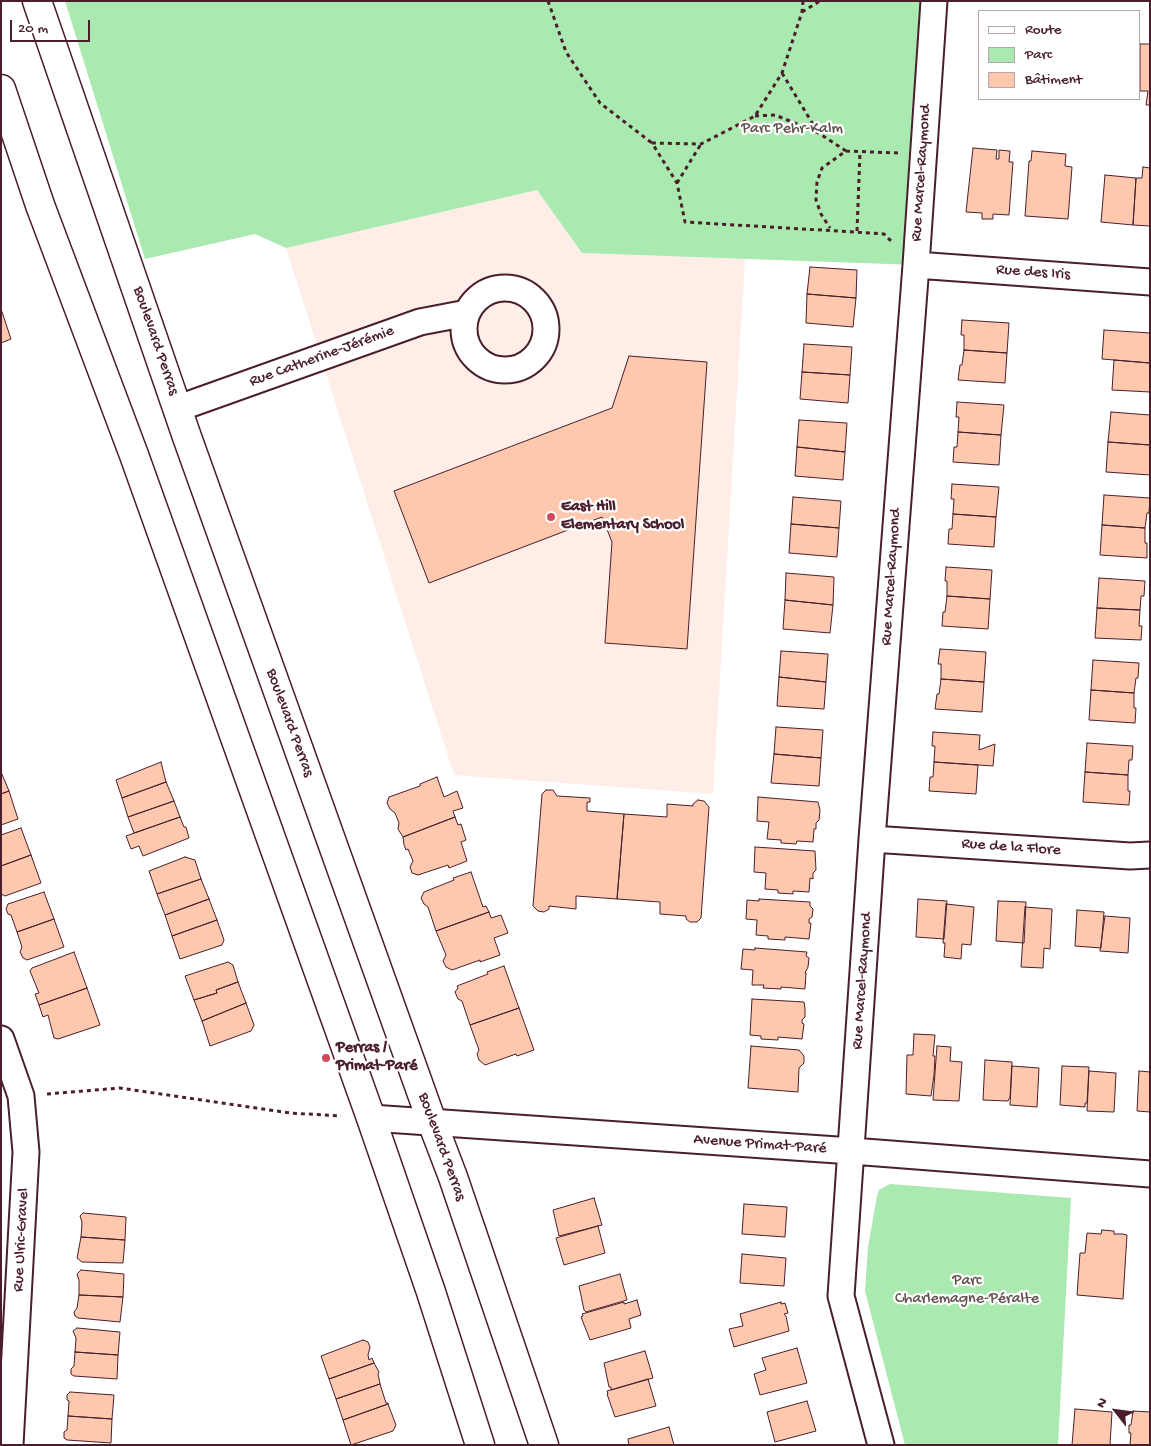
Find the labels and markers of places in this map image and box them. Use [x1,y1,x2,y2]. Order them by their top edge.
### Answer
place label: East Hill Elementary School [561,498,684,536]
marker: East Hill Elementary School [545,511,557,523]
place label: Perras / Primat-Paré [336,1039,417,1077]
marker: Perras / Primat-Paré [320,1052,332,1064]

